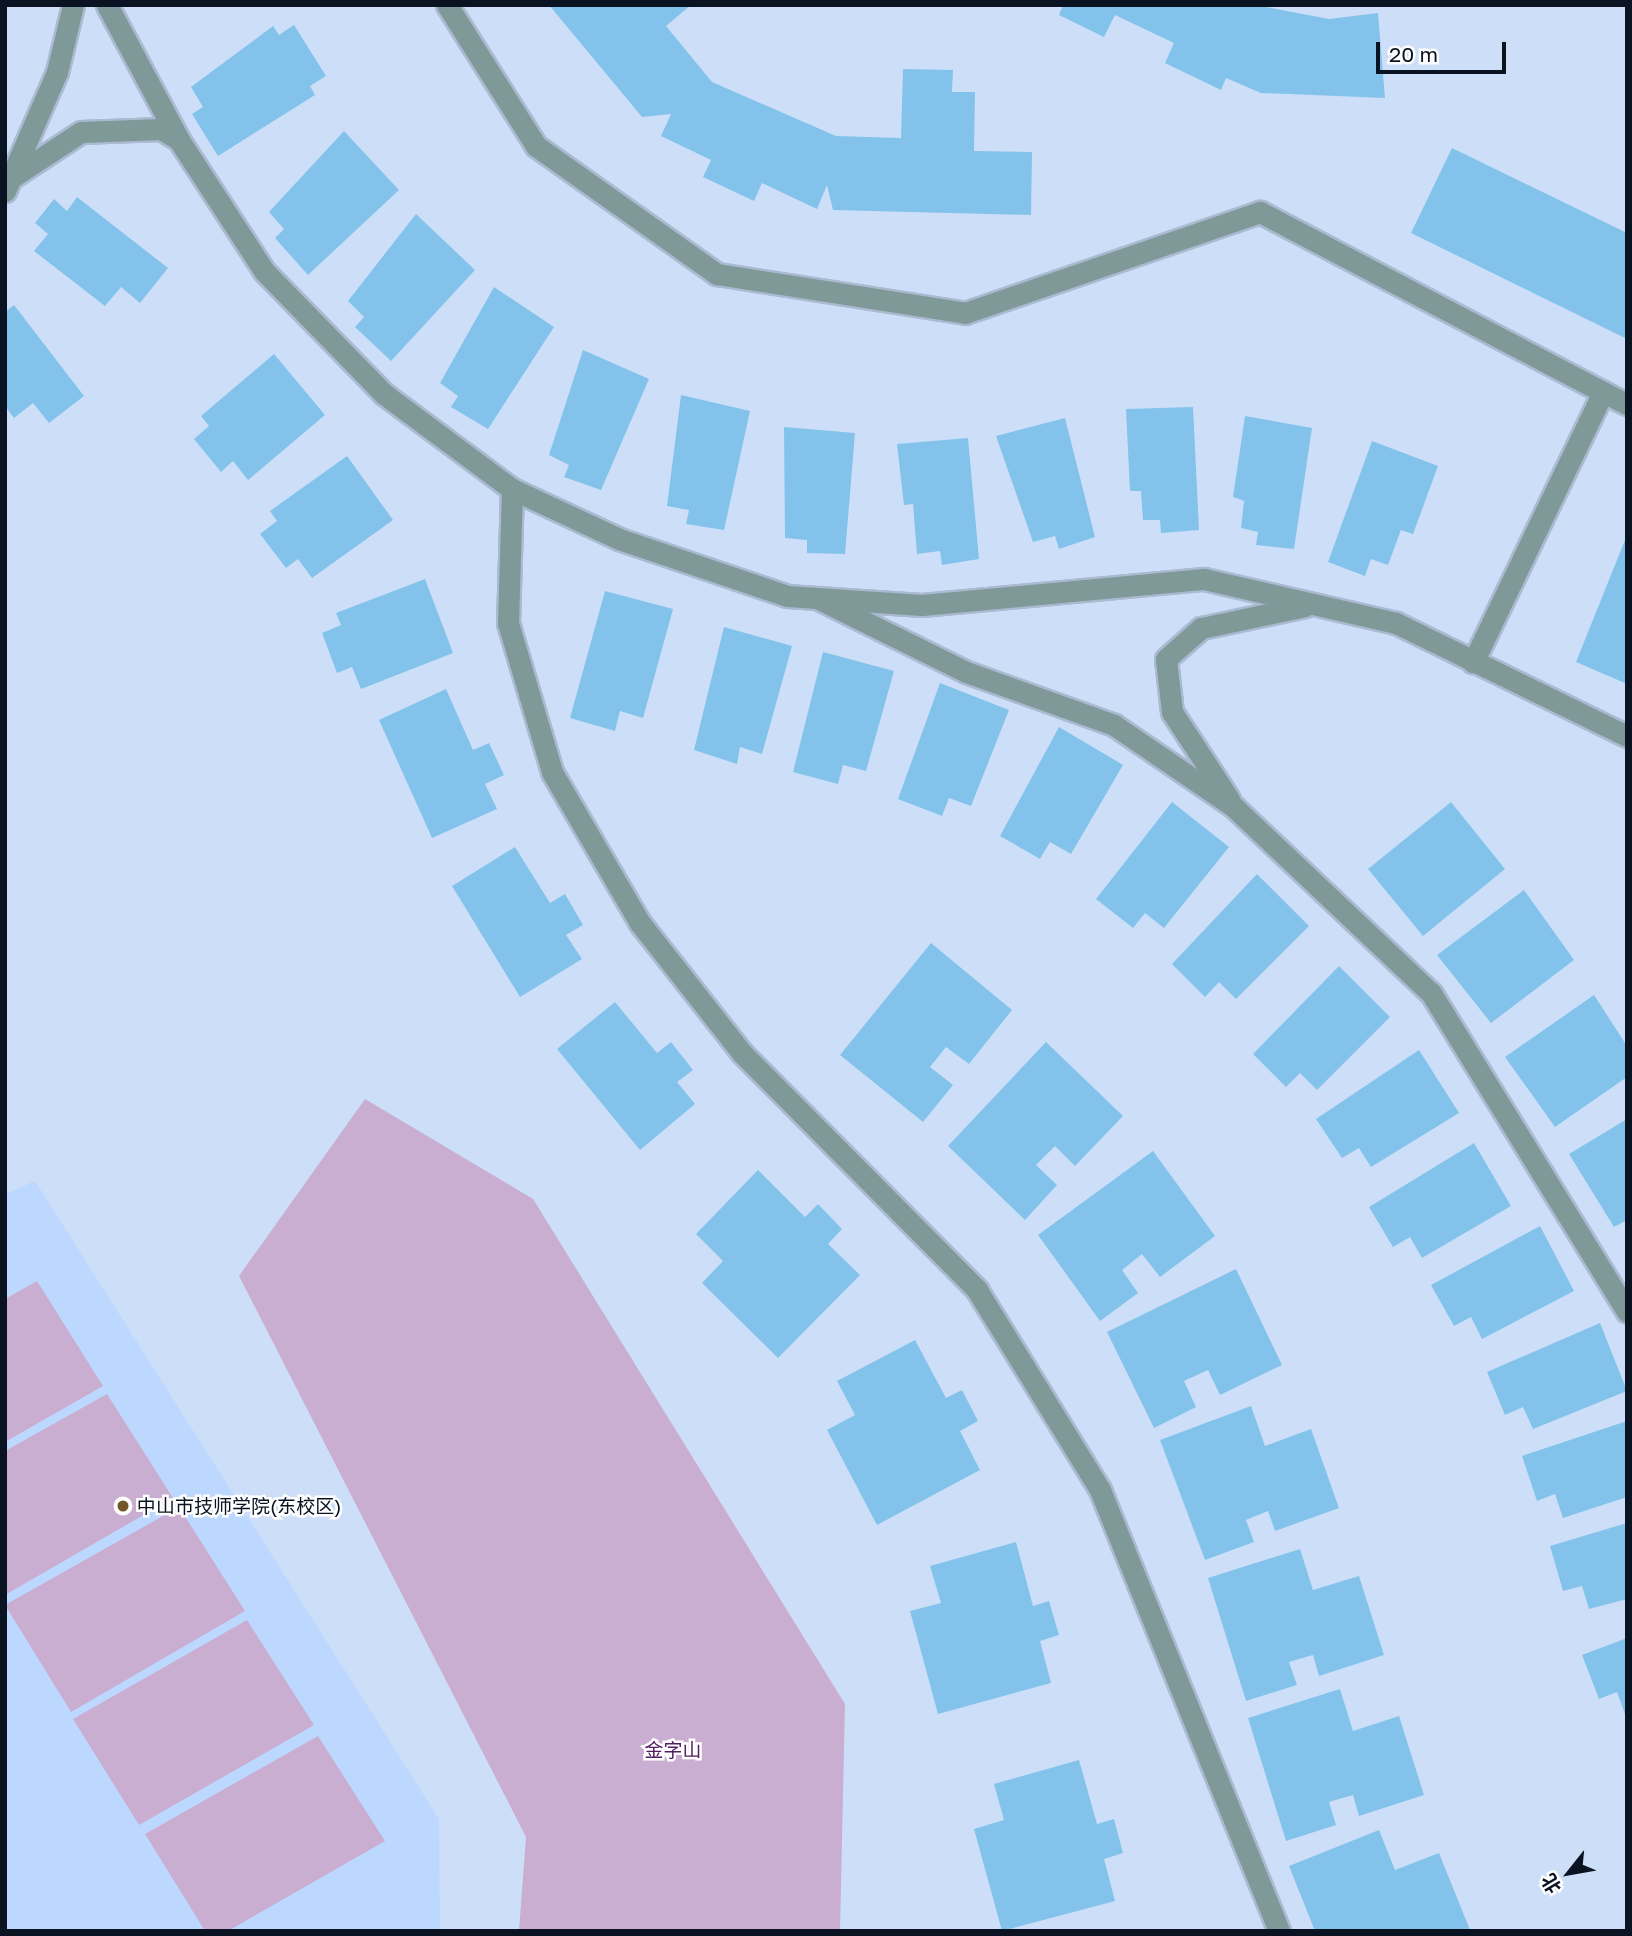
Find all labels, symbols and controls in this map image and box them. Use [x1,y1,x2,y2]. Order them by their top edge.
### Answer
scale bar [1380,28,1510,72]
text: 20 m [1389,41,1438,67]
place label: 中山市技师学院(东校区) [137,1495,341,1517]
marker: 中山市技师学院(东校区) [115,1498,131,1514]
park label: 金字山 [645,1739,701,1761]
north arrow [1534,1838,1604,1908]
text: 北 [1536,1870,1565,1898]

